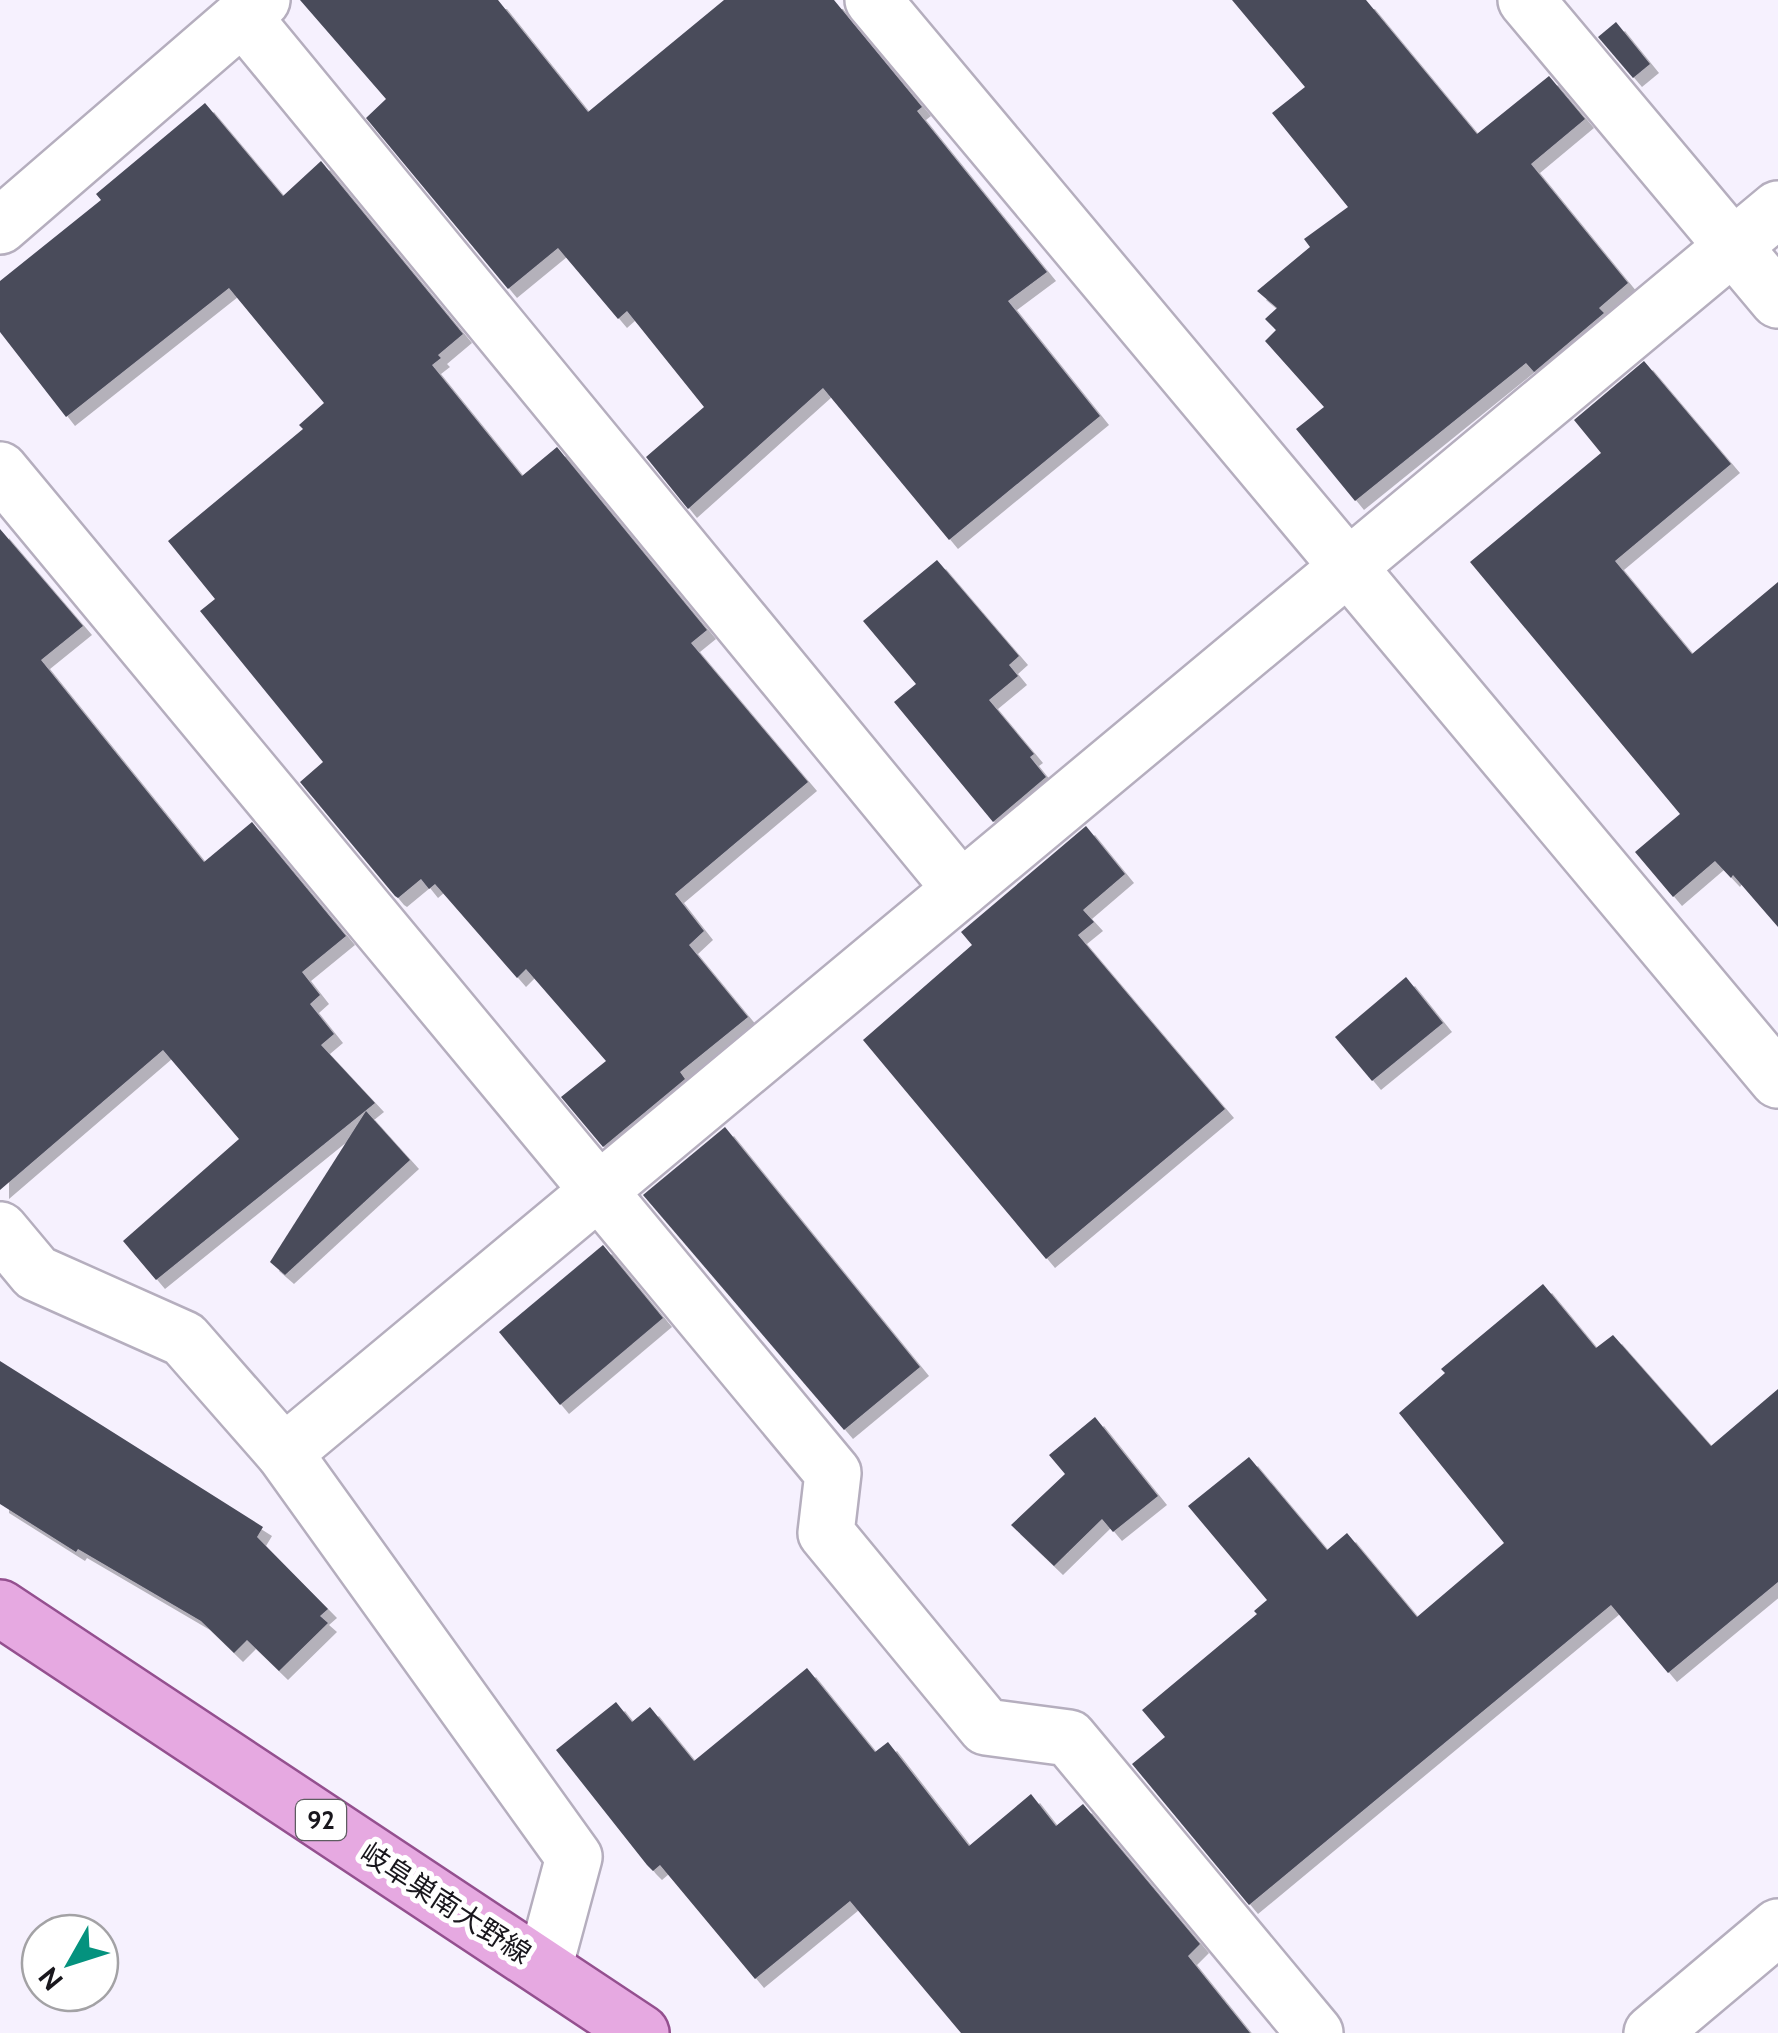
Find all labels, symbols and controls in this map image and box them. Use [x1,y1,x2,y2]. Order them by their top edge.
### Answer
road number: 92 [296,1800,346,1840]
street label: 岐阜巣南大野線 [355,1835,537,1971]
north arrow [20,1913,120,2013]
text: N [31,1960,70,1997]

